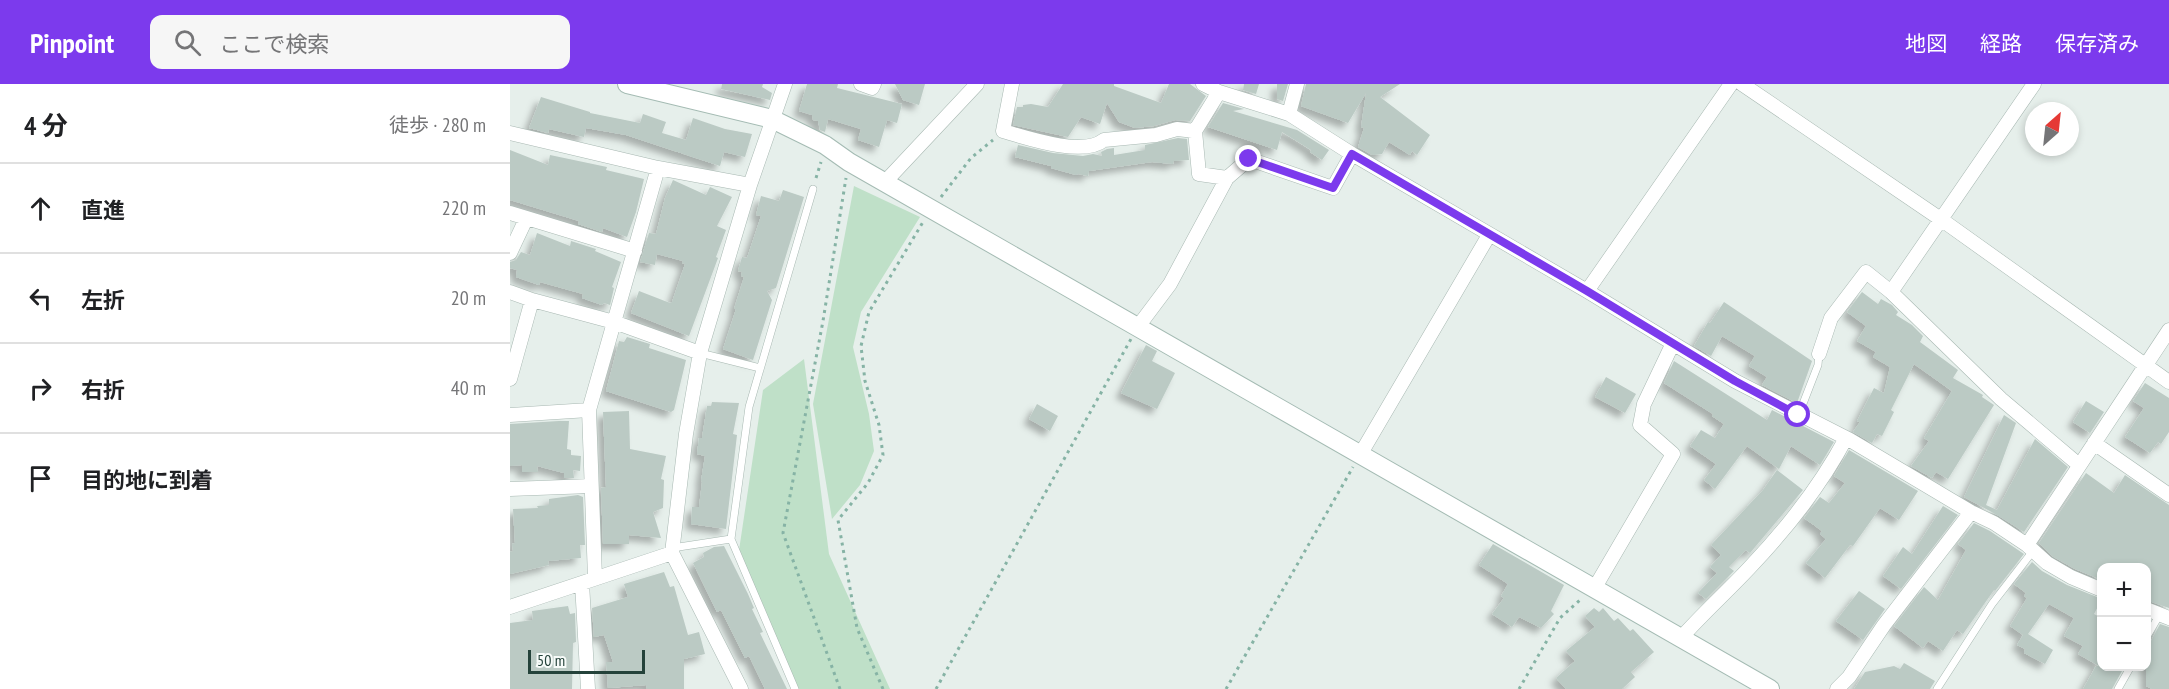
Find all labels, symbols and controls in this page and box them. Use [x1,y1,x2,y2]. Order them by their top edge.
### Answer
search box [150,15,570,69]
text: Pinpoint [30,24,114,61]
icon: search [171,26,204,59]
text: ここで検索 [219,30,329,58]
text: 地図 [1905,30,1947,57]
text: 経路 [1980,30,2022,57]
text: 保存済み [2055,30,2139,57]
north arrow [2025,102,2079,156]
text: 4 分 [24,109,68,142]
text: 徒歩 · 280 m [389,112,486,138]
route end [1235,145,1261,171]
icon: ahead [24,192,57,225]
text: 220 m [442,195,486,221]
text: 直進 [81,196,125,224]
icon: left [24,282,57,315]
text: 20 m [451,285,486,311]
text: 左折 [81,286,125,314]
icon: right [24,372,57,405]
text: 40 m [451,375,486,401]
text: 右折 [81,376,125,404]
route start [1784,401,1810,427]
icon: arrive [24,462,57,495]
text: 目的地に到着 [81,466,213,494]
map controls [2097,563,2151,671]
button: + [2097,563,2151,617]
button: − [2097,617,2151,671]
scale bar [528,647,645,674]
text: 50 m [537,650,565,670]

